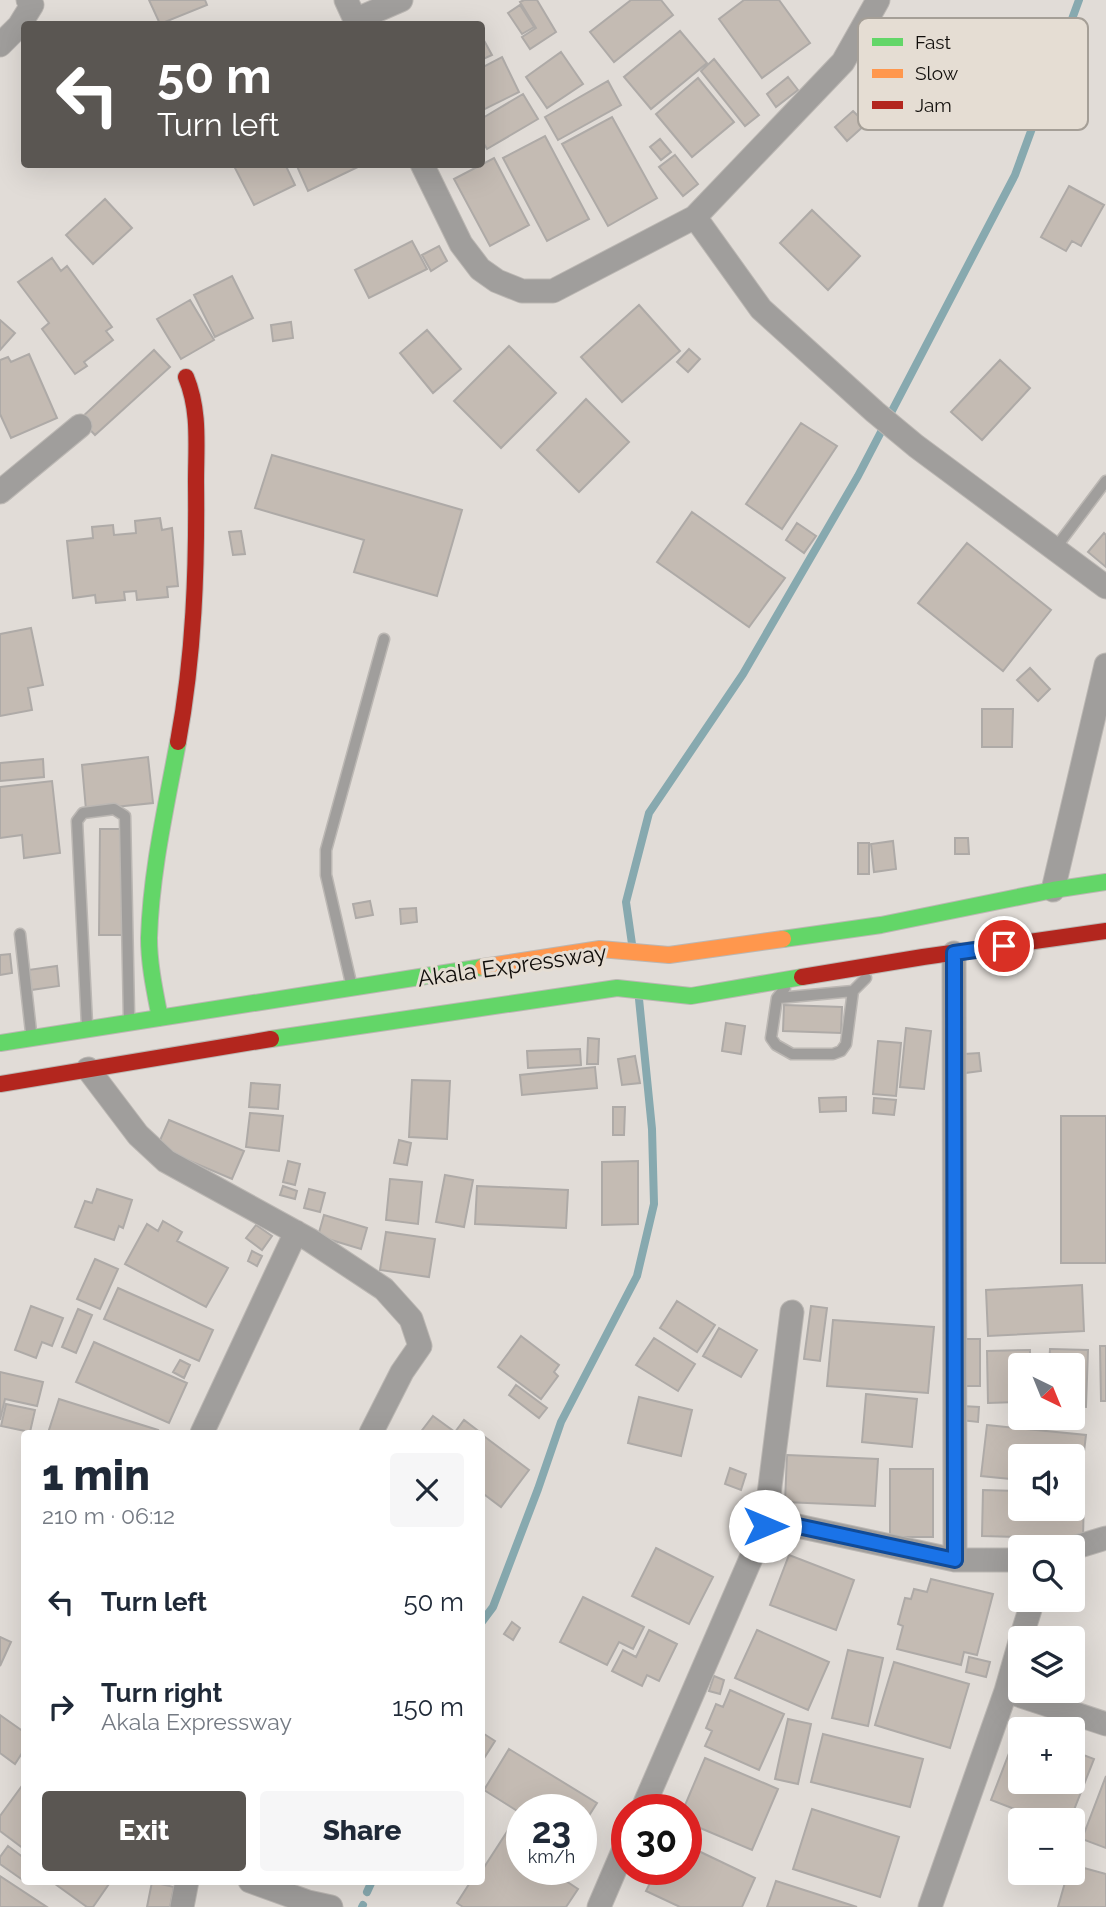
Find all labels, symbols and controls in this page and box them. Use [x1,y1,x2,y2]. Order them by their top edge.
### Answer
legend [858,18,1088,130]
text: Fast [915,31,951,53]
text: 50 m [157,47,272,104]
icon: left [42,49,133,140]
text: Slow [915,62,959,84]
text: Jam [915,94,952,116]
text: Turn left [157,106,279,143]
pin [974,916,1034,976]
icon: arrive [985,927,1023,965]
street label: Akala Expressway [416,938,608,992]
north arrow [1008,1353,1085,1430]
map controls [1008,1353,1085,1885]
button: sound [1008,1444,1085,1521]
text: 1 min [42,1451,150,1500]
button: close [390,1453,464,1527]
position arrow [728,1489,802,1563]
text: 210 m · 06:12 [42,1502,175,1529]
button: search [1008,1535,1085,1612]
icon: left [42,1583,80,1621]
text: Turn left [101,1587,207,1617]
text: 50 m [403,1587,464,1617]
button: layers [1008,1626,1085,1703]
text: Turn right [101,1678,222,1708]
icon: right [42,1688,80,1726]
text: 150 m [392,1692,464,1722]
text: Akala Expressway [101,1708,292,1735]
button: + [1008,1717,1085,1794]
button: Exit [42,1791,246,1871]
button: Share [260,1791,464,1871]
speed limit sign: 30 [611,1794,702,1885]
button: − [1008,1808,1085,1885]
text: 23 [532,1810,571,1851]
text: km/h [528,1846,575,1867]

